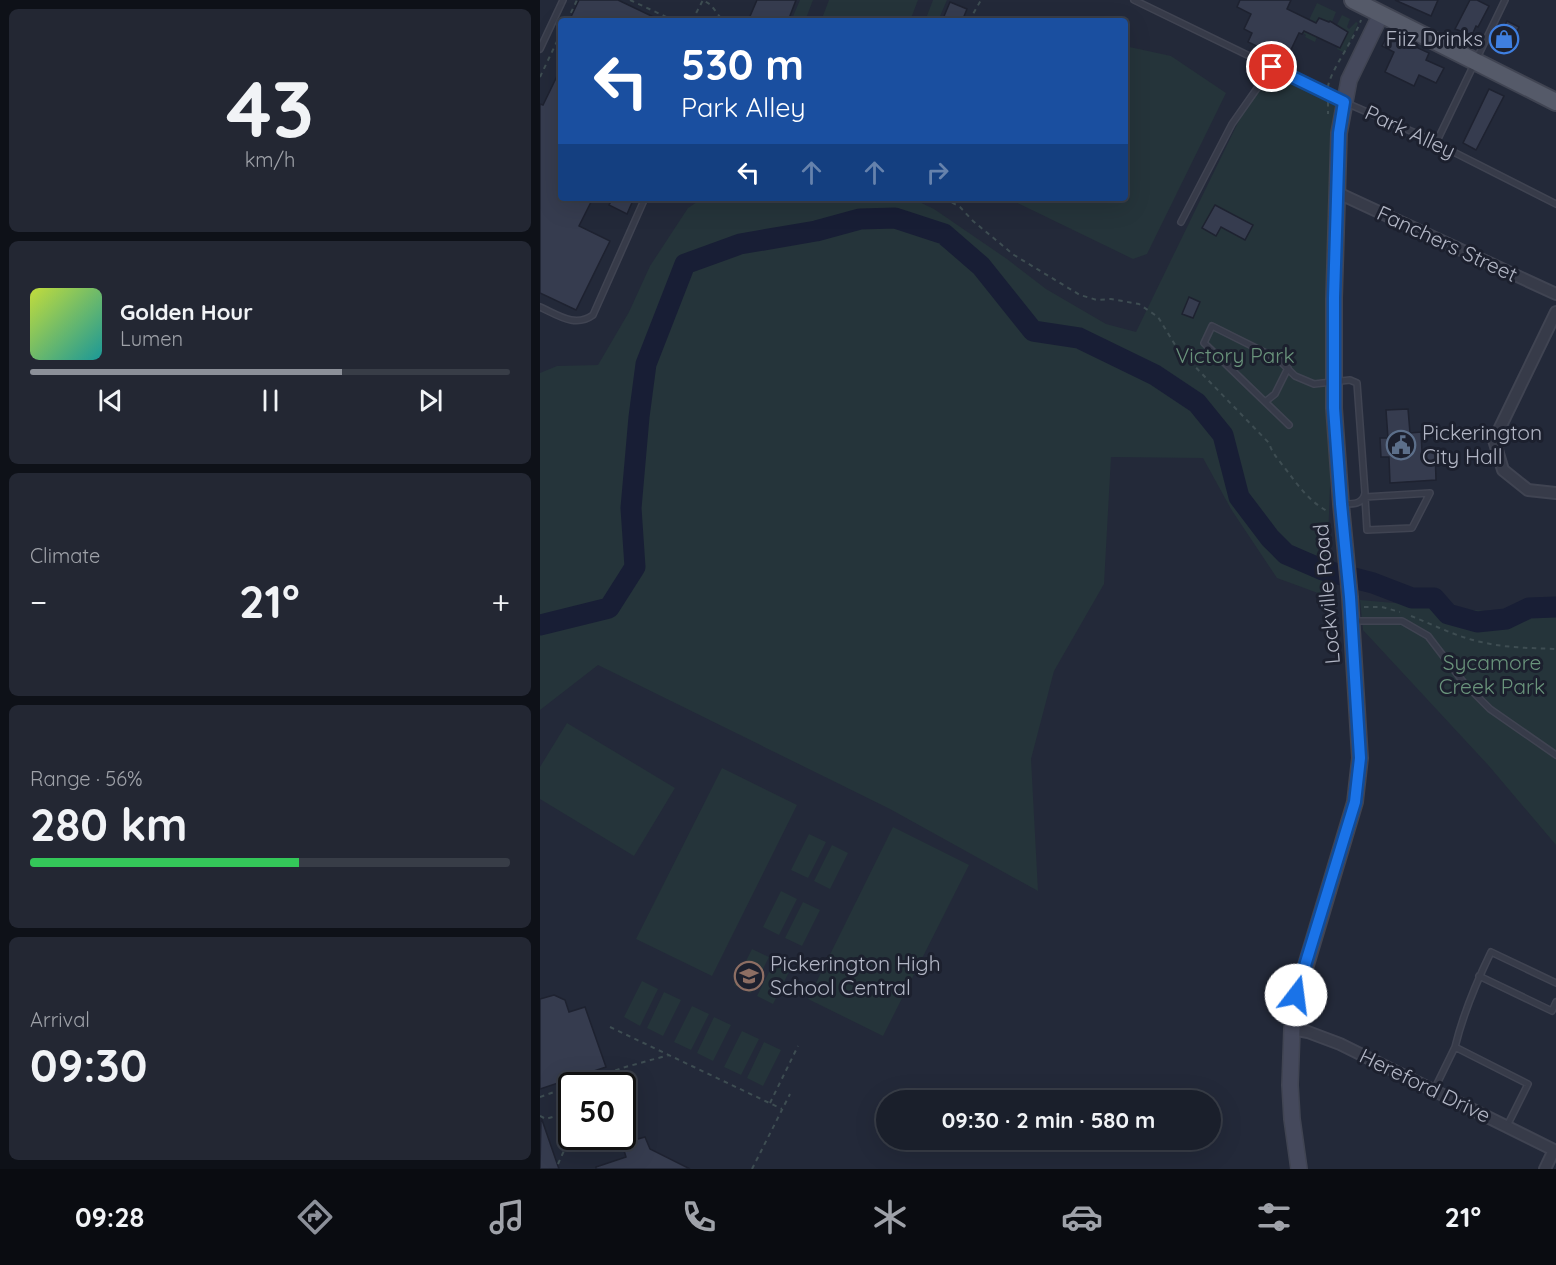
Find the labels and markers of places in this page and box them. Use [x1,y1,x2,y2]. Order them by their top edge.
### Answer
shop icon: Fiiz Drinks [1488,23,1520,55]
place label: Fiiz Drinks [1386,25,1483,51]
pin [1246,41,1297,92]
place label: Pickerington City Hall [1422,419,1542,469]
public building icon: Pickerington City Hall [1385,429,1417,461]
place label: Pickerington High School Central [770,950,941,1000]
school or university icon: Pickerington High School Central [733,960,765,992]

